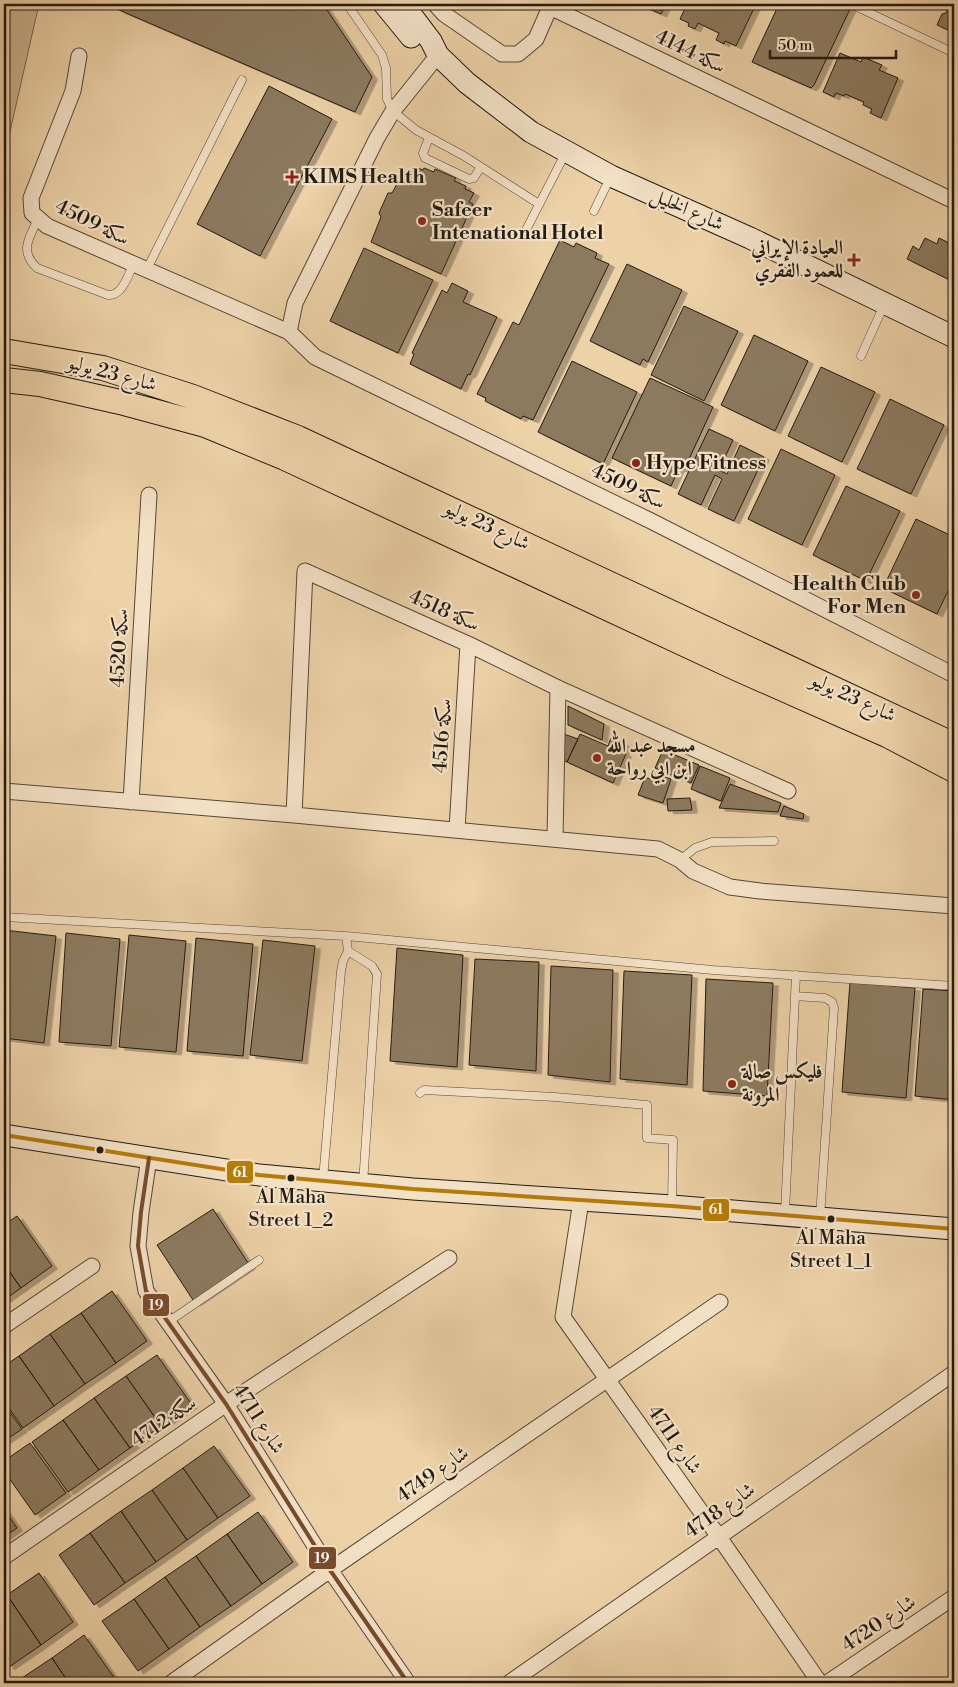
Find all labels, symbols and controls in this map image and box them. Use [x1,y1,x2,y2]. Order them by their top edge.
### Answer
street label: سكة 4144 [651,24,729,80]
scale bar [770,28,897,60]
text: 50 m [778,36,812,55]
place label: KIMS Health [303,165,425,190]
marker: KIMS Health [285,170,299,184]
street label: شارع الخليل [645,183,727,241]
street label: سكة 4509 [51,194,133,252]
place label: Safeer Intenational Hotel [432,198,604,246]
marker: Safeer Intenational Hotel [416,215,428,227]
place label: العيادة الإيراني للعمود الفقري [750,236,843,287]
marker: العيادة الإيراني للعمود الفقري [847,253,861,267]
street label: شارع 23 يوليو [62,350,159,402]
place label: Hype Fitness [646,451,766,476]
marker: Hype Fitness [630,457,642,469]
street label: سكة 4509 [587,458,669,516]
street label: شارع 23 يوليو [437,495,534,560]
place label: Health Club For Men [792,572,907,620]
street label: سكة 4518 [405,584,483,638]
marker: Health Club For Men [910,589,922,601]
street label: سكة 4520 [105,608,135,688]
street label: شارع 23 يوليو [803,667,900,732]
street label: سكة 4516 [428,698,458,774]
place label: مسجد عبد الله ابن ابي رواحة [607,729,696,784]
marker: مسجد عبد الله ابن ابي رواحة [591,752,603,764]
place label: فليكس صالة المرونة [740,1060,823,1108]
marker: فليكس صالة المرونة [726,1078,738,1090]
unlabelled marker [95,1145,105,1155]
line badge: 61 [226,1160,254,1184]
text: 61 [232,1164,248,1182]
marker: Al Maha Street 1_2 [286,1173,296,1183]
place label: Al Maha Street 1_2 [249,1185,333,1232]
line badge: 61 [702,1198,730,1222]
text: 61 [708,1201,724,1219]
marker: Al Maha Street 1_1 [826,1214,836,1224]
place label: Al Maha Street 1_1 [790,1226,872,1273]
line badge: 19 [142,1293,170,1317]
text: 19 [148,1297,164,1315]
street label: 4711 شارع [223,1379,290,1461]
street label: سكة 4712 [126,1391,202,1453]
street label: 4711 شارع [638,1401,707,1482]
street label: 4749 شارع [392,1441,476,1512]
street label: 4718 شارع [680,1477,763,1548]
line badge: 19 [308,1546,337,1570]
text: 19 [314,1550,330,1568]
street label: 4720 شارع [837,1590,923,1661]

